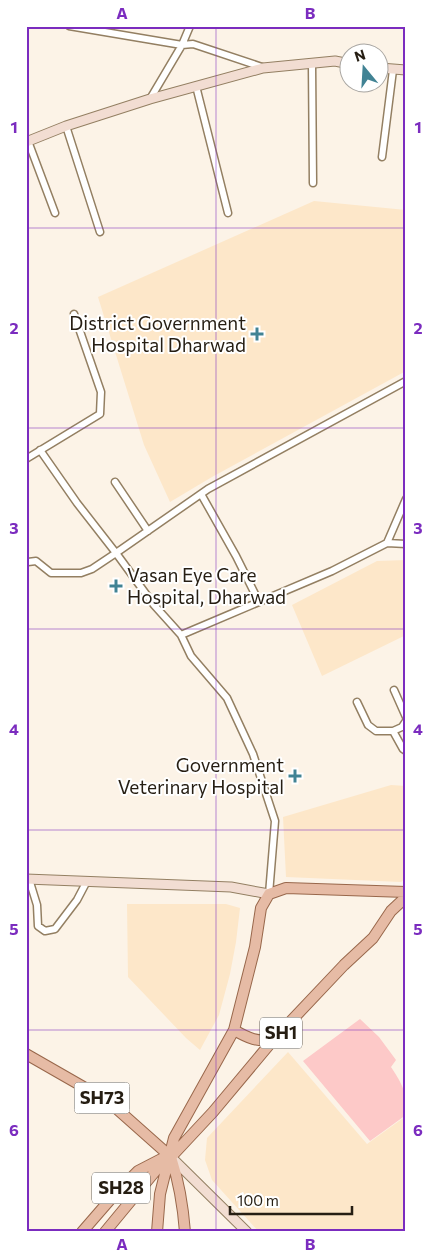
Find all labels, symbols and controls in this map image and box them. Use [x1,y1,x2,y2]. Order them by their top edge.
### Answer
text: A [116,3,128,22]
text: B [305,3,316,22]
north arrow [340,42,390,92]
text: N [352,45,367,65]
text: 1 [10,117,18,136]
text: 1 [414,117,422,136]
place label: District Government Hospital Dharwad [69,311,246,356]
text: 2 [9,318,19,337]
text: 2 [413,318,423,337]
marker: District Government Hospital Dharwad [250,327,264,341]
text: 3 [9,518,19,537]
text: 3 [413,518,423,537]
place label: Vasan Eye Care Hospital, Dharwad [127,563,286,608]
marker: Vasan Eye Care Hospital, Dharwad [109,579,123,593]
text: 4 [9,719,19,738]
text: 4 [413,719,423,738]
place label: Government Veterinary Hospital [118,753,284,798]
marker: Government Veterinary Hospital [288,769,302,783]
text: 5 [9,919,19,938]
text: 5 [413,919,423,938]
road number: SH1 [260,1018,302,1048]
road number: SH73 [74,1082,130,1114]
text: 6 [9,1120,19,1139]
text: 6 [413,1120,423,1139]
road number: SH28 [92,1172,150,1204]
scale bar [230,1183,352,1215]
text: 100 m [237,1191,279,1209]
text: A [116,1234,128,1253]
text: B [305,1234,316,1253]

